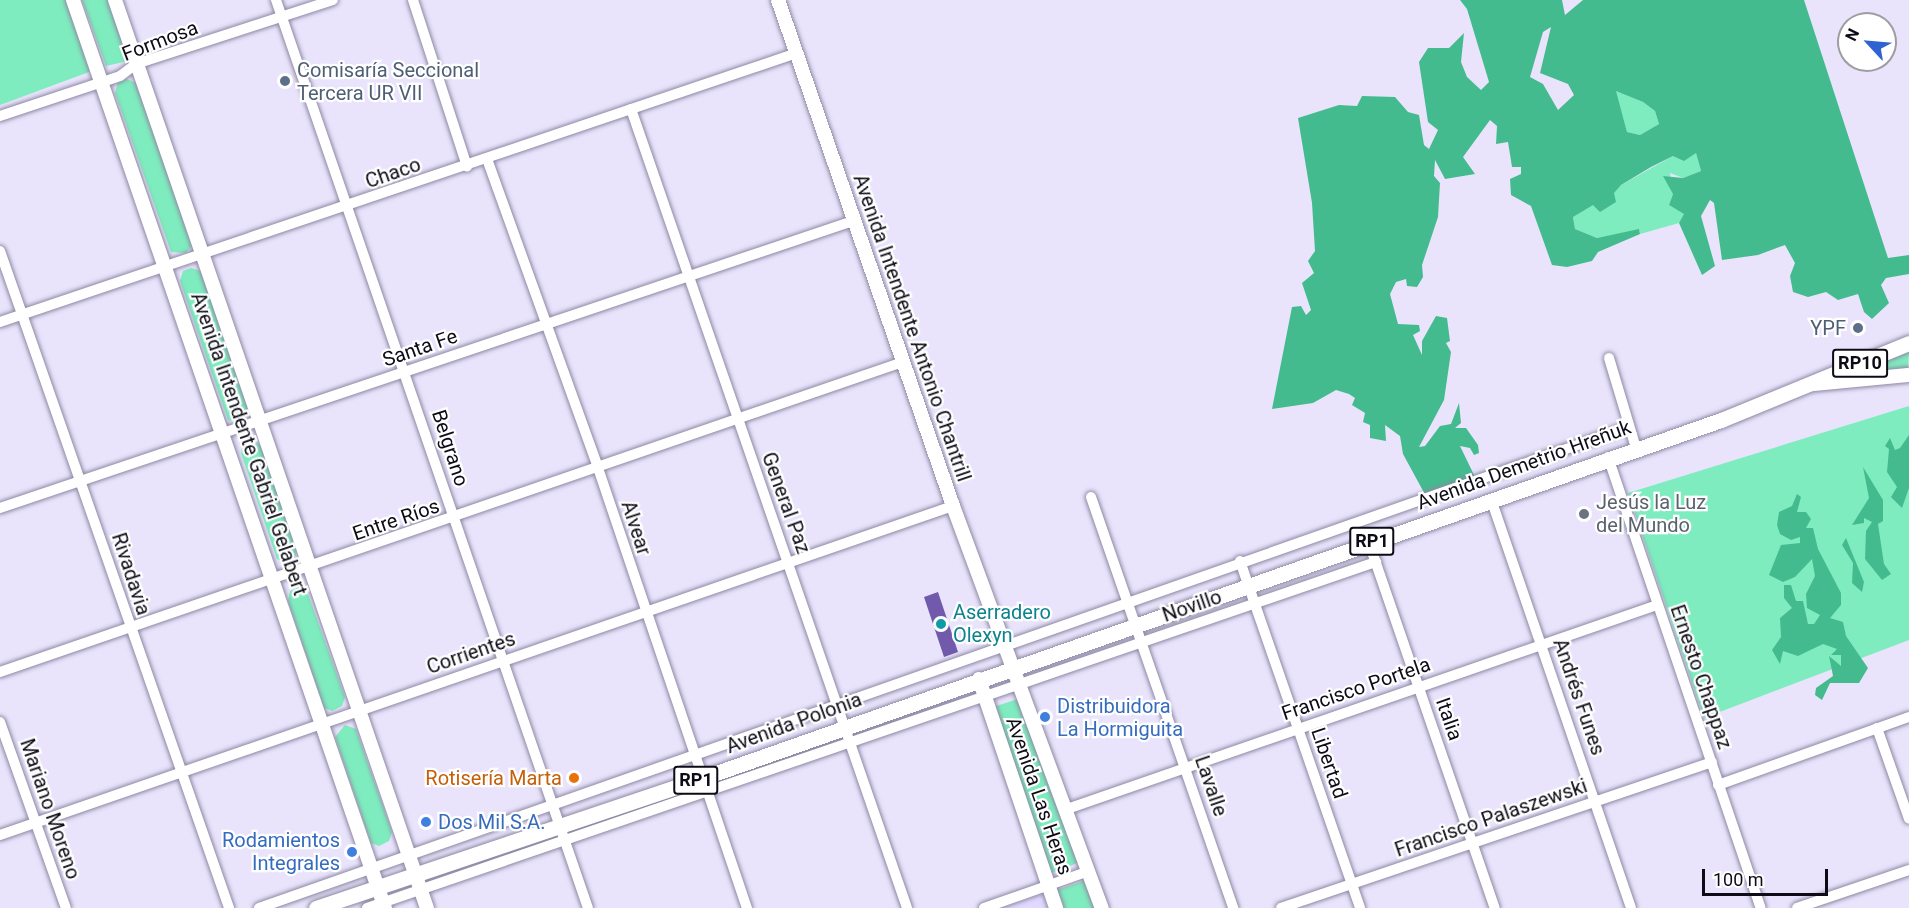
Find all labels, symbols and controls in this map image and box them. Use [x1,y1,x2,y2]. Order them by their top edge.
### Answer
north arrow [1837,12,1897,72]
street label: Formosa [119,16,201,66]
text: N [1841,26,1863,44]
place label: Comisaría Seccional Tercera UR VII [297,58,479,105]
marker: Comisaría Seccional Tercera UR VII [278,74,292,88]
street label: Chaco [362,152,424,194]
street label: Avenida Intendente Antonio Chantrill [848,171,976,485]
street label: Avenida Intendente Gabriel Gelabert [186,289,312,599]
place label: YPF [1810,316,1846,340]
marker: YPF [1851,321,1865,335]
street label: Santa Fe [379,324,461,372]
road number: RP10 [1832,348,1888,378]
street label: Belgrano [426,407,474,489]
street label: Avenida Demetrio Hreñuk [1414,415,1634,515]
street label: General Paz [757,449,815,557]
place label: Jesús la Luz del Mundo [1596,490,1706,537]
street label: Entre Ríos [349,494,443,546]
street label: Alvear [616,498,656,558]
marker: Jesús la Luz del Mundo [1577,507,1591,521]
road number: RP1 [1348,526,1396,556]
street label: Rivadavia [106,530,156,618]
street label: Novillo [1159,585,1225,627]
place label: Aserradero Olexyn [953,600,1051,647]
street label: Ernesto Chappaz [1665,602,1737,752]
marker: Aserradero Olexyn [934,617,948,631]
street label: Corrientes [424,627,518,679]
street label: Andrés Funes [1548,636,1610,758]
street label: Francisco Portela [1279,652,1433,726]
street label: Avenida Polonia [723,687,865,759]
place label: Distribuidora La Hormiguita [1057,694,1183,741]
street label: Italia [1431,695,1467,743]
marker: Distribuidora La Hormiguita [1038,710,1052,724]
street label: Avenida Las Heras [1001,714,1077,878]
street label: Libertad [1306,724,1352,802]
street label: Mariano Moreno [15,736,85,882]
street label: Lavalle [1190,753,1232,819]
road number: RP1 [672,765,720,795]
place label: Rotisería Marta [425,766,562,790]
marker: Rotisería Marta [567,771,581,785]
street label: Francisco Palaszewski [1392,774,1590,862]
place label: Dos Mil S.A. [438,810,545,834]
marker: Dos Mil S.A. [419,815,433,829]
place label: Rodamientos Integrales [222,828,340,875]
marker: Rodamientos Integrales [345,845,359,859]
scale bar [1705,857,1831,895]
text: 100 m [1713,869,1764,890]

